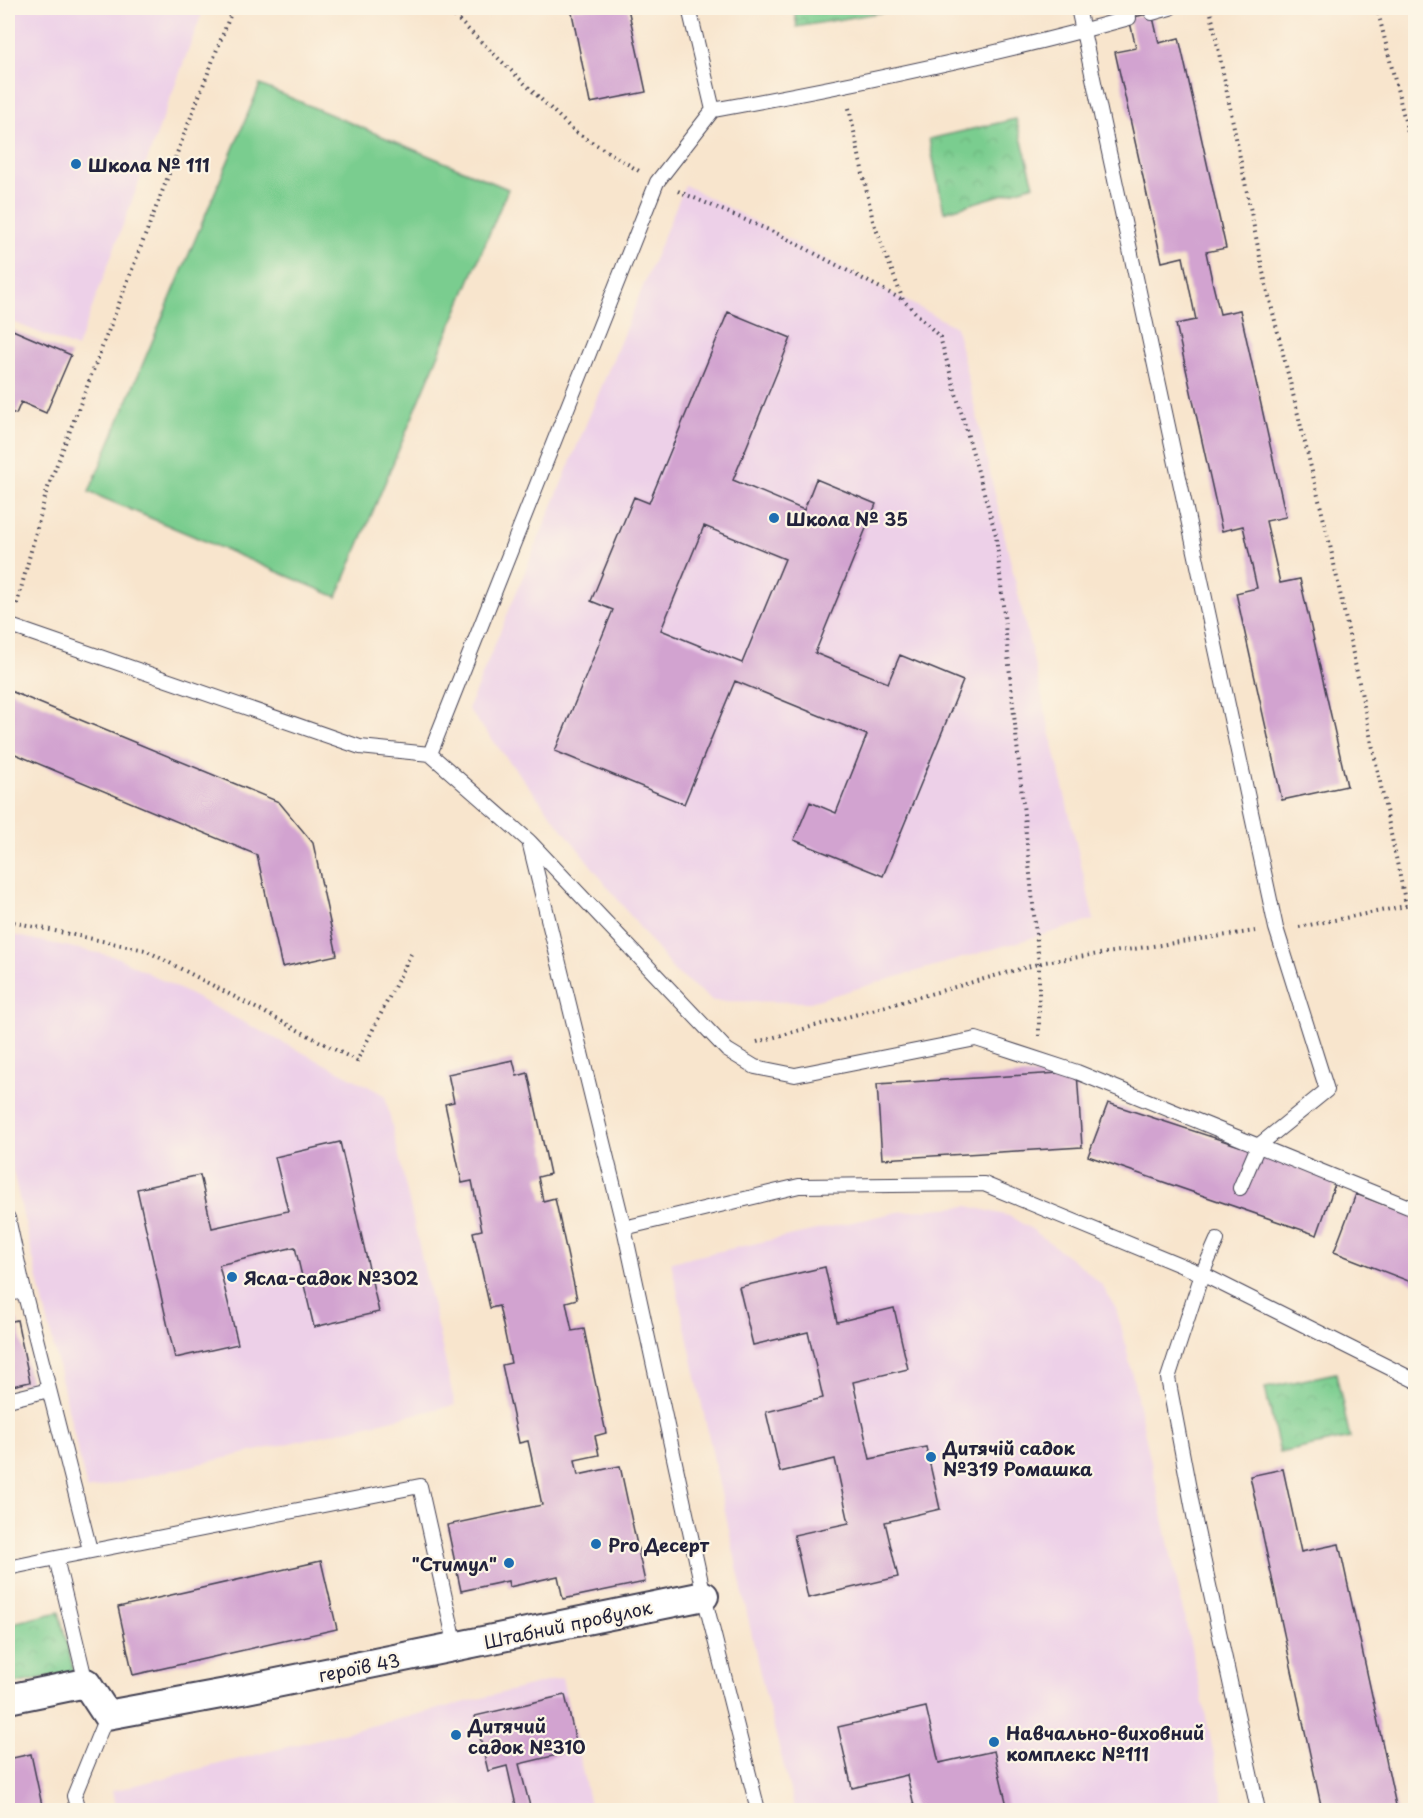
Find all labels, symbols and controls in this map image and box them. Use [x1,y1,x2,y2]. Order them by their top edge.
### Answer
place label: Школа № 111 [88,151,210,178]
marker: Школа № 111 [69,157,83,171]
place label: Школа № 35 [786,505,908,532]
marker: Школа № 35 [767,511,781,525]
place label: Ясла-садок №302 [244,1264,419,1291]
marker: Ясла-садок №302 [225,1270,239,1284]
place label: Дитячій садок №319 Ромашка [942,1434,1093,1482]
marker: Дитячій садок №319 Ромашка [924,1450,938,1464]
place label: Pro Десерт [608,1531,710,1558]
marker: Pro Десерт [589,1537,603,1551]
place label: "Стимул" [411,1550,497,1577]
marker: "Стимул" [502,1556,516,1570]
street label: Штабний провулок [481,1593,655,1655]
street label: героїв 43 [316,1646,402,1688]
place label: Дитячий садок №310 [467,1712,586,1760]
place label: Навчально-виховний комплекс №111 [1006,1719,1204,1767]
marker: Дитячий садок №310 [449,1728,463,1742]
marker: Навчально-виховний комплекс №111 [987,1735,1001,1749]

